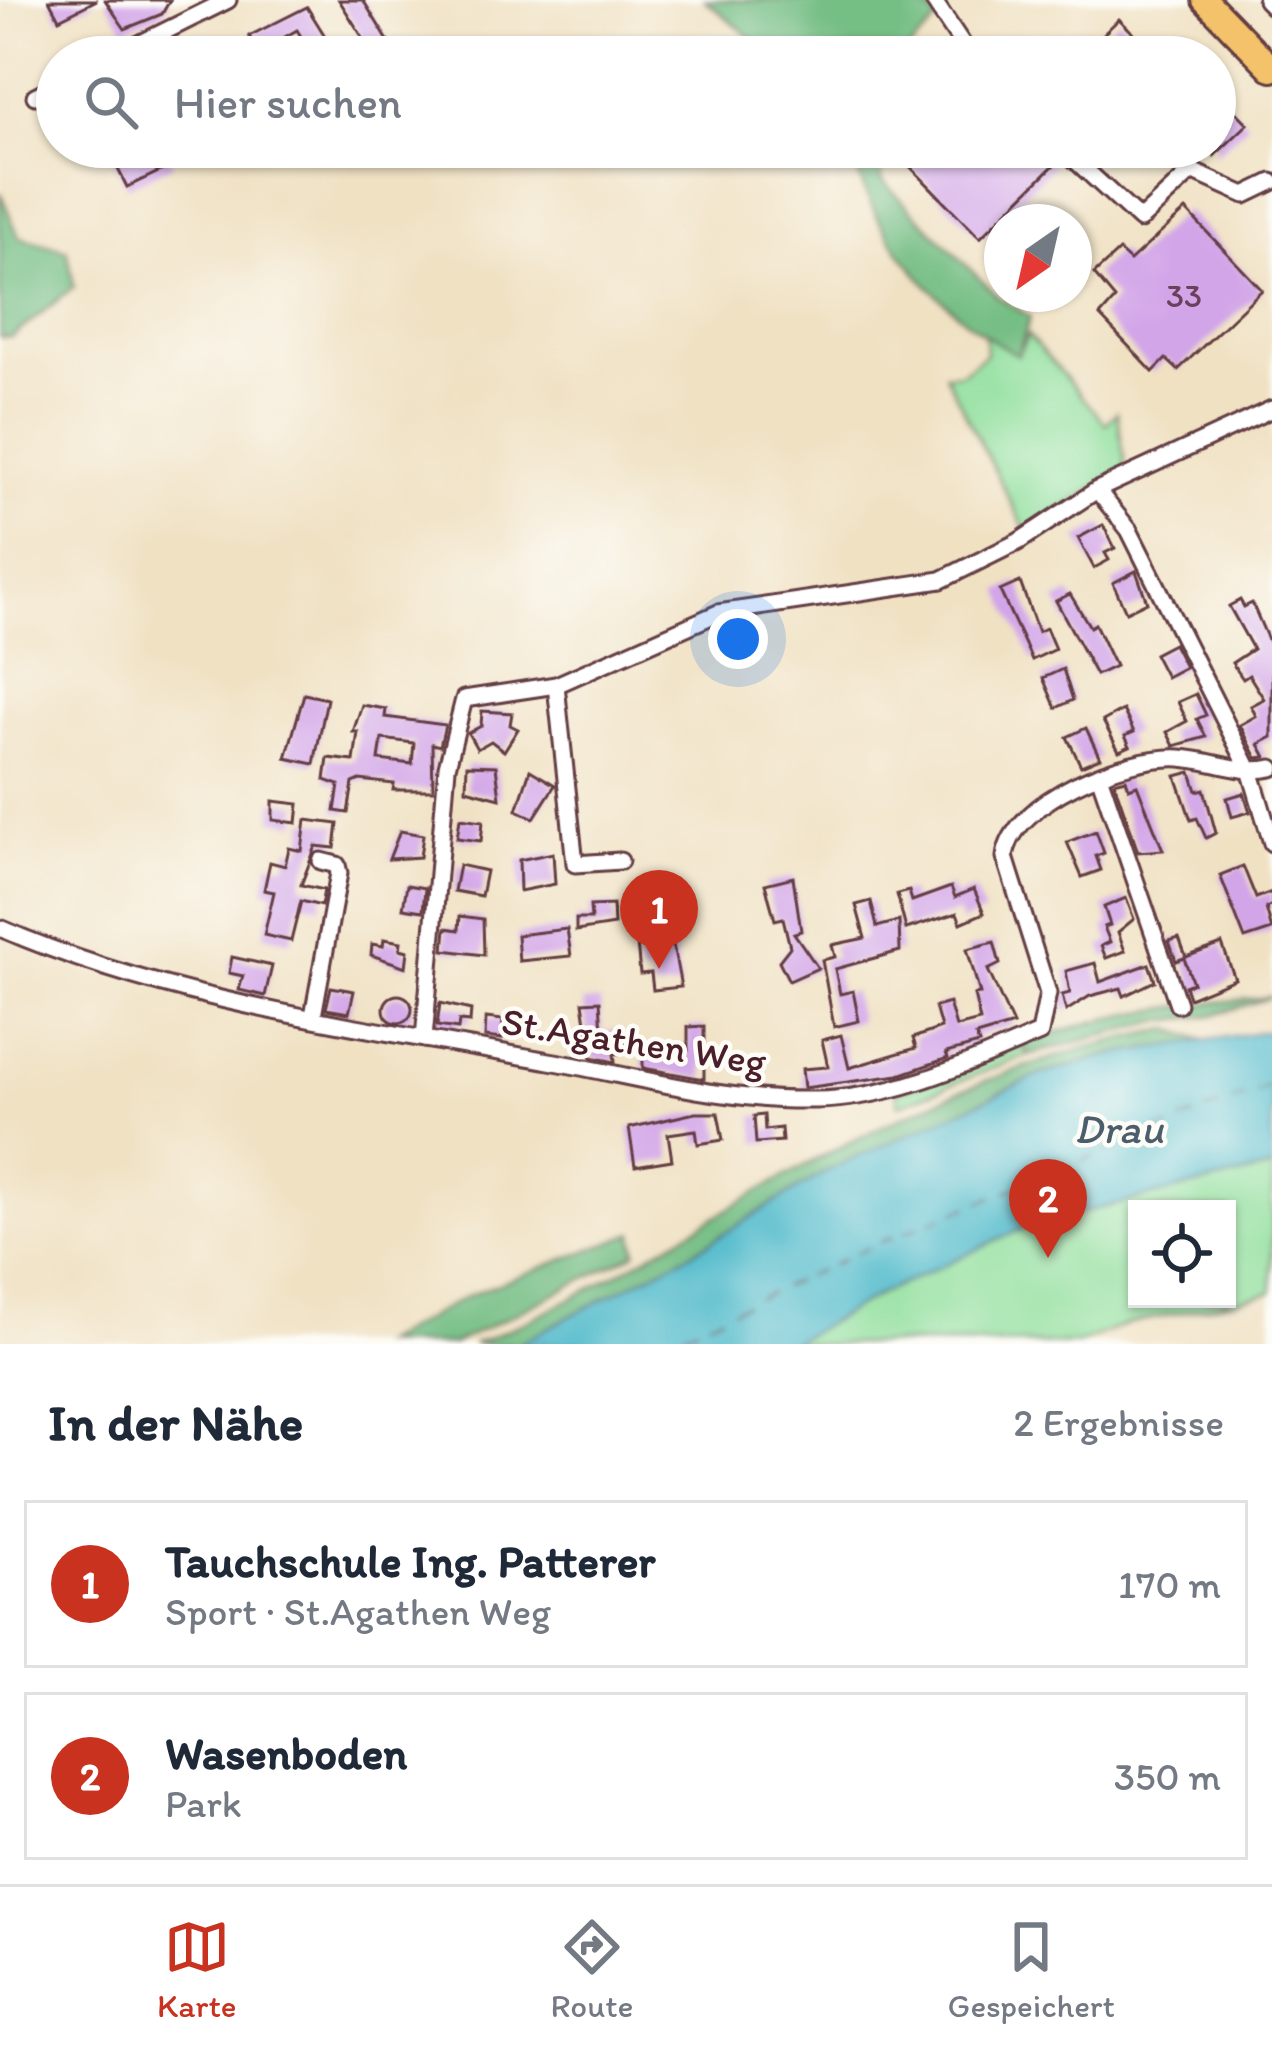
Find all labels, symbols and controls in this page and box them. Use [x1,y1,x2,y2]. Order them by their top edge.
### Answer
search box [36,36,1236,168]
icon: search [78,69,144,135]
text: Hier suchen [174,75,402,129]
north arrow [984,204,1092,312]
house number: 33 [1166,276,1202,315]
your location [708,609,768,669]
pin: 1 [620,870,698,969]
street label: St.Agathen Weg [498,997,770,1085]
water label: Drau [1074,1103,1165,1154]
pin: 2 [1009,1159,1087,1258]
map controls [1128,1200,1236,1308]
button: locate [1128,1200,1236,1308]
text: In der Nähe [48,1392,303,1453]
text: 2 Ergebnisse [1013,1399,1224,1446]
text: Tauchschule Ing. Patterer [165,1534,656,1588]
text: 1 [81,1561,99,1608]
text: 170 m [1118,1561,1221,1608]
text: Sport · St.Agathen Weg [165,1588,551,1635]
text: Wasenboden [165,1726,407,1780]
text: 2 [80,1753,100,1800]
text: 350 m [1114,1753,1221,1800]
text: Park [165,1780,242,1827]
tab: Karte [157,1914,236,2025]
tab: Route [551,1914,634,2025]
tab: Gespeichert [948,1914,1115,2025]

